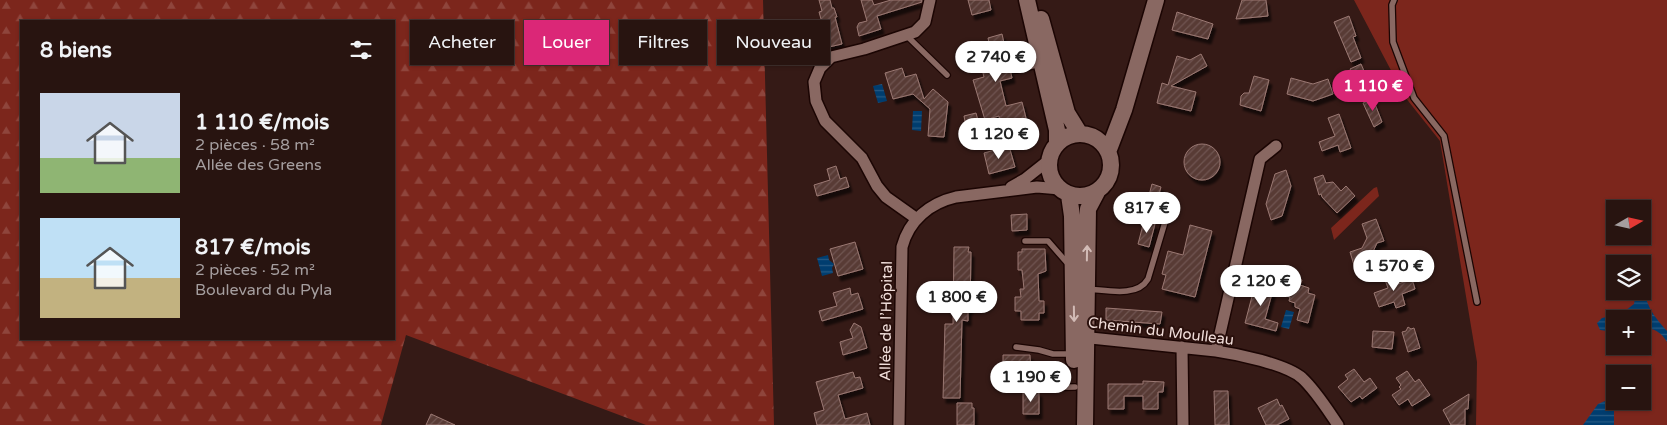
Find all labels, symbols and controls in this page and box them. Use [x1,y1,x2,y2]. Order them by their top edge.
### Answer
chip: Acheter [410,20,514,65]
chip: Louer [524,20,609,65]
chip: Filtres [619,20,707,65]
chip: Nouveau [717,20,830,65]
icon: filters [347,36,375,64]
text: 8 biens [40,38,112,63]
pin: 2 740 € [950,41,1042,83]
text: 2 740 € [966,47,1026,67]
pin: 1 110 € [1327,70,1419,112]
text: 1 110 € [1343,76,1403,96]
text: 1 110 €/mois [195,110,329,135]
icon: home [80,113,140,173]
pin: 1 120 € [953,118,1045,160]
text: 1 120 € [969,124,1029,144]
text: 2 pièces · 58 m² [195,135,315,155]
text: Allée des Greens [195,155,322,175]
pin: 817 € [1112,192,1182,234]
text: 817 € [1124,198,1170,218]
north arrow [1606,200,1651,245]
map controls [1606,200,1651,410]
text: 817 €/mois [195,235,311,260]
icon: home [80,238,140,298]
one-way arrow [1082,245,1092,262]
pin: 1 570 € [1348,250,1440,292]
button: layers [1606,255,1651,300]
text: 1 570 € [1364,256,1424,276]
text: 2 pièces · 52 m² [195,260,315,280]
street label: Allée de l’Hôpital [876,261,896,381]
pin: 2 120 € [1215,264,1307,307]
text: 2 120 € [1231,271,1291,291]
text: Boulevard du Pyla [195,280,332,300]
pin: 1 800 € [911,280,1003,323]
text: 1 800 € [927,287,987,307]
one-way arrow [1069,305,1078,321]
button: + [1606,310,1651,355]
street label: Chemin du Moulleau [1087,313,1235,349]
pin: 1 190 € [985,360,1077,403]
button: − [1606,365,1651,410]
text: 1 190 € [1001,367,1061,387]

